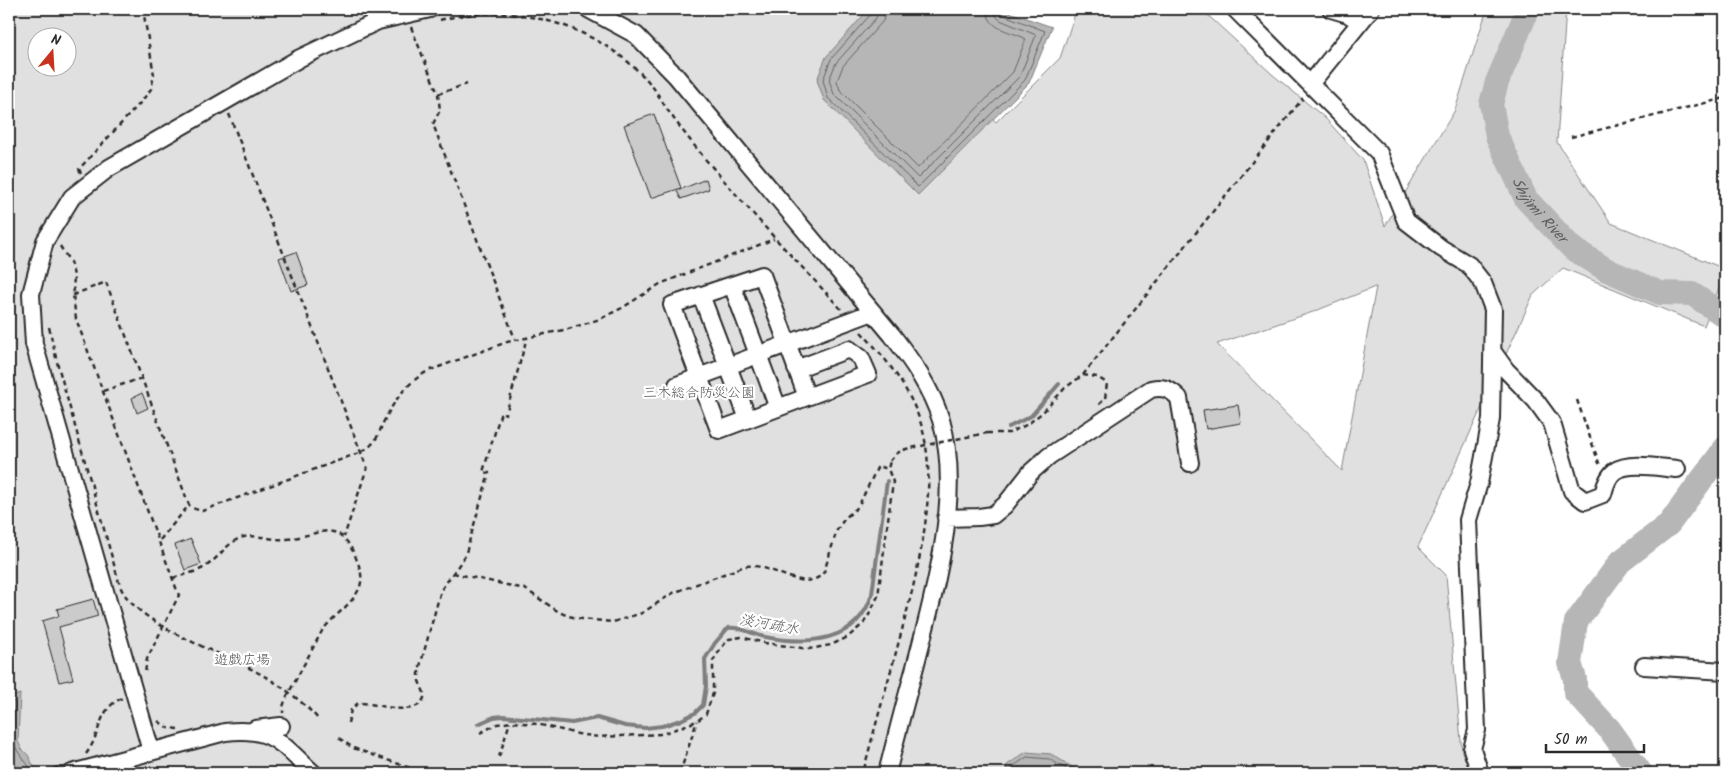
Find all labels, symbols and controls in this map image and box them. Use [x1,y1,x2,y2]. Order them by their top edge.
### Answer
north arrow [28,28,78,78]
text: N [48,29,63,52]
water label: Shijimi River [1505,174,1575,251]
park label: 三木総合防災公園 [643,382,755,404]
water label: 淡河疏水 [737,608,800,642]
park label: 遊戯広場 [214,649,270,671]
scale bar [1546,722,1644,754]
text: 50 m [1554,728,1588,752]

